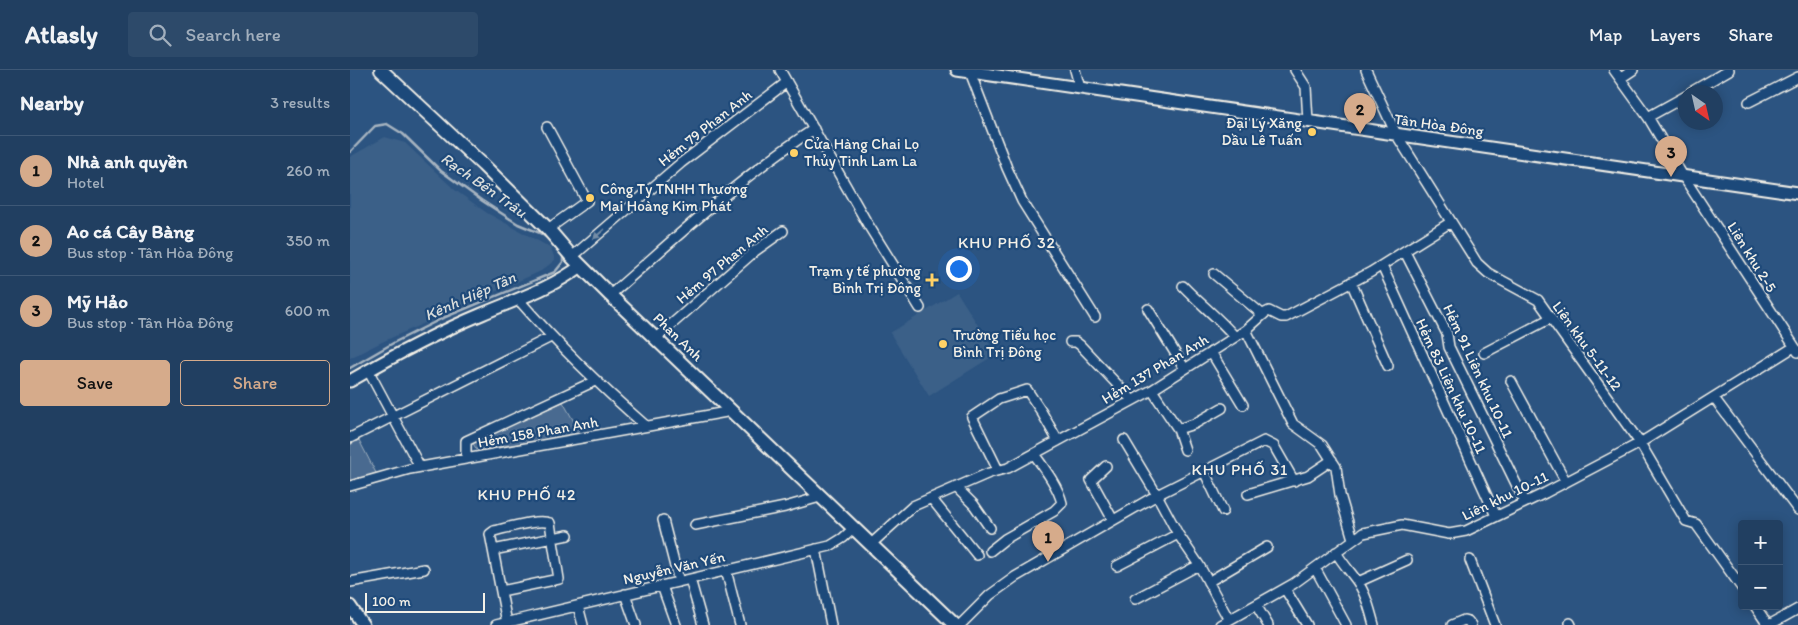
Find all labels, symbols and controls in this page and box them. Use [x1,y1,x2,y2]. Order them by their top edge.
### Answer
search box [128,12,478,57]
text: Atlasly [25,20,98,49]
icon: search [146,21,174,49]
text: Search here [186,23,281,46]
text: Map [1589,24,1622,46]
text: Layers [1650,24,1700,46]
text: Share [1728,24,1773,46]
north arrow [1678,85,1723,130]
street label: Hẻm 79 Phan Anh [655,86,756,170]
text: Nearby [20,90,84,115]
text: 3 results [270,93,330,112]
pin: 2 [1344,93,1376,134]
street label: Tân Hòa Đông [1393,110,1485,140]
place label: Đại Lý Xăng Dầu Lê Tuấn [1222,114,1303,149]
marker: Đại Lý Xăng Dầu Lê Tuấn [1306,126,1318,138]
place label: Cửa Hàng Chai Lọ Thủy Tinh Lam La [804,135,919,170]
pin: 3 [1655,136,1687,177]
marker: Cửa Hàng Chai Lọ Thủy Tinh Lam La [788,147,800,159]
water label: Rạch Bến Trâu [438,149,531,222]
text: Nhà anh quyền [67,150,187,173]
text: 1 [32,161,40,180]
text: 260 m [286,161,330,180]
text: Hotel [67,173,104,192]
place label: Công Ty TNHH Thương Mại Hoàng Kim Phát [600,180,748,215]
marker: Công Ty TNHH Thương Mại Hoàng Kim Phát [584,192,596,204]
street label: Liên khu 2-5 [1723,219,1781,296]
text: Ao cá Cây Bàng [67,220,194,243]
street label: Hẻm 97 Phan Anh [673,220,772,307]
one-way arrow [593,228,606,239]
text: 2 [32,231,40,250]
text: 350 m [286,231,330,250]
district label: KHU PHỐ 32 [958,233,1056,252]
text: Bus stop · Tân Hòa Đông [67,243,233,262]
your location [946,256,972,282]
place label: Trạm y tế phường Bình Trị Đông [809,262,921,297]
water label: Kênh Hiệp Tân [422,267,519,325]
marker: Trạm y tế phường Bình Trị Đông [925,273,939,287]
text: Mỹ Hảo [67,290,128,313]
street label: Liên khu 5-11-12 [1548,298,1626,394]
text: 3 [32,301,40,320]
text: 600 m [285,301,330,320]
street label: Hẻm 91 Liên khu 10-11 [1439,301,1517,441]
street label: Phan Anh [649,309,707,365]
text: Bus stop · Tân Hòa Đông [67,313,233,332]
street label: Hẻm 83 Liên khu 10-11 [1412,316,1490,456]
place label: Trường Tiểu học Bình Trị Đông [953,326,1056,361]
street label: Hẻm 137 Phan Anh [1098,330,1212,408]
marker: Trường Tiểu học Bình Trị Đông [937,338,949,350]
button: Save [20,360,170,406]
button: Share [180,360,330,406]
street label: Hẻm 158 Phan Anh [476,413,600,451]
district label: KHU PHỐ 31 [1191,460,1289,479]
street label: Liên khu 10-11 [1459,467,1551,525]
district label: KHU PHỐ 42 [478,485,576,504]
map controls [1738,520,1783,610]
button: + [1738,520,1783,565]
pin: 1 [1032,521,1064,562]
street label: Nguyễn Văn Yến [621,547,727,588]
button: − [1738,565,1783,610]
scale bar [365,590,485,613]
text: 100 m [372,593,411,610]

